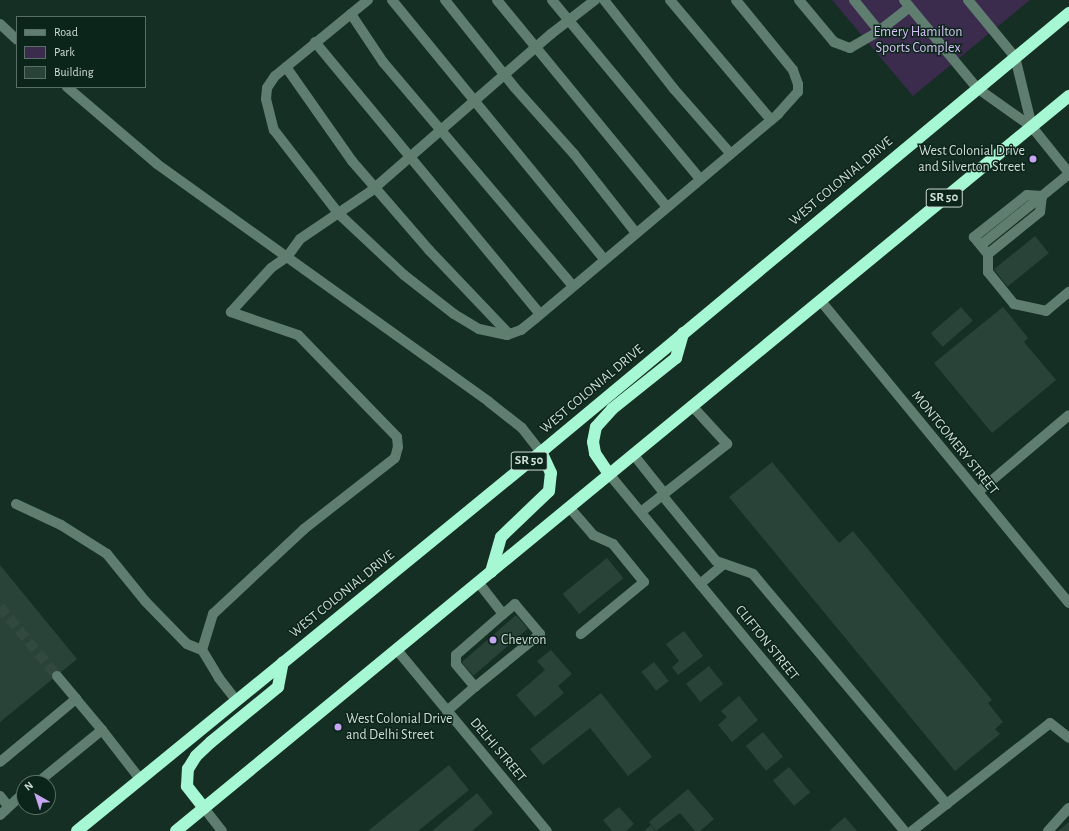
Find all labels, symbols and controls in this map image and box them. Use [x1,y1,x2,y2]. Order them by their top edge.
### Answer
legend [16,16,146,88]
park label: Emery Hamilton Sports Complex [873,24,963,56]
text: Road [54,26,78,38]
text: Park [54,46,75,58]
text: Building [54,66,94,78]
street label: WEST COLONIAL DRIVE [786,133,896,229]
place label: West Colonial Drive and Silverton Street [918,143,1025,176]
marker: West Colonial Drive and Silverton Street [1028,154,1038,164]
road number: SR 50 [925,187,963,209]
street label: WEST COLONIAL DRIVE [537,341,647,437]
street label: MONTGOMERY STREET [908,388,1002,498]
road number: SR 50 [510,450,548,472]
street label: WEST COLONIAL DRIVE [286,547,398,641]
street label: CLIFTON STREET [732,602,802,684]
place label: Chevron [501,632,546,648]
marker: Chevron [488,635,498,645]
place label: West Colonial Drive and Delhi Street [346,711,452,744]
street label: DELHI STREET [466,714,530,786]
marker: West Colonial Drive and Delhi Street [333,722,343,732]
north arrow [16,775,56,815]
text: N [22,779,35,793]

